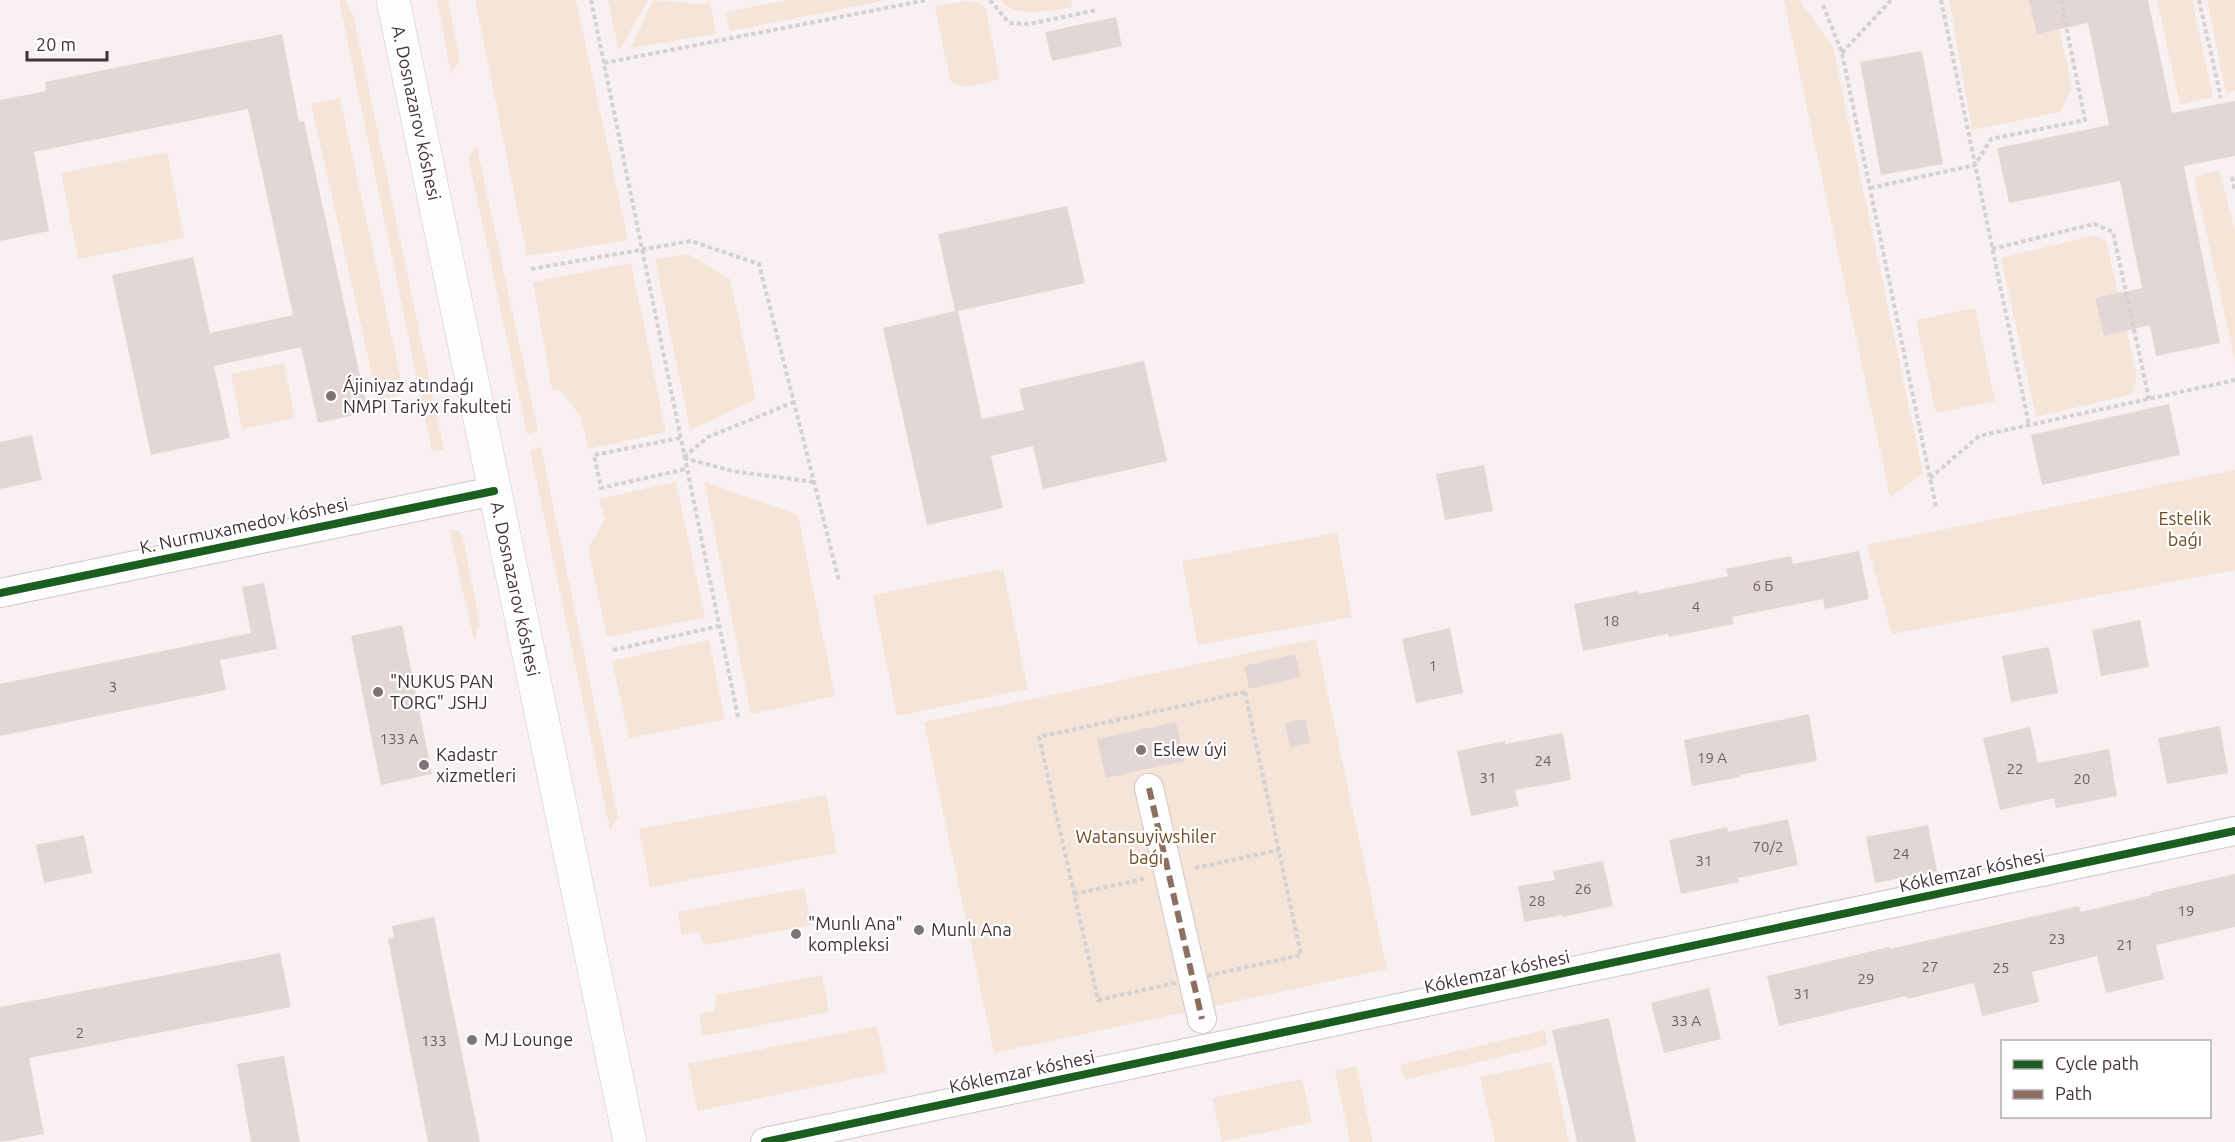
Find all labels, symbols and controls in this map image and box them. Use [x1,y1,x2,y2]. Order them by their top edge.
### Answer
street label: A. Dosnazarov kóshesi [389,23,445,202]
scale bar [27,24,106,62]
text: 20 m [36,34,76,54]
place label: Ájiniyaz atındaǵı NMPI Tariyx fakulteti [343,374,511,416]
marker: Ájiniyaz atındaǵı NMPI Tariyx fakulteti [324,389,338,403]
street label: K. Nurmuxamedov kóshesi [138,493,350,557]
street label: A. Dosnazarov kóshesi [488,499,544,678]
park label: Estelik baǵı [2158,508,2212,549]
house number: 6 Б [1752,577,1774,594]
house number: 4 [1692,598,1700,615]
house number: 18 [1603,612,1619,629]
house number: 1 [1429,657,1437,674]
place label: "NUKUS PAN TORG" JSHJ [390,671,494,712]
house number: 3 [109,678,117,695]
marker: "NUKUS PAN TORG" JSHJ [371,685,385,699]
house number: 133 А [380,730,419,747]
place label: Eslew úyi [1153,739,1227,759]
marker: Eslew úyi [1134,743,1148,757]
place label: Kadastr xizmetleri [436,744,516,785]
house number: 19 А [1697,749,1727,766]
house number: 24 [1535,752,1551,769]
marker: Kadastr xizmetleri [417,758,431,772]
house number: 22 [2007,760,2023,777]
house number: 31 [1480,769,1496,786]
house number: 20 [2074,770,2090,787]
park label: Watansuyiwshiler baǵı [1075,826,1217,867]
house number: 70/2 [1753,838,1783,855]
house number: 24 [1893,845,1909,862]
street label: Kóklemzar kóshesi [1897,845,2046,895]
house number: 31 [1696,852,1712,869]
house number: 26 [1575,880,1591,897]
house number: 28 [1529,892,1545,909]
house number: 19 [2178,902,2194,919]
place label: "Munlı Ana" kompleksi [808,913,903,954]
place label: Munlı Ana [931,919,1012,939]
marker: Munlı Ana [912,923,926,937]
marker: "Munlı Ana" kompleksi [789,927,803,941]
house number: 23 [2049,930,2065,947]
house number: 21 [2117,936,2133,953]
street label: Kóklemzar kóshesi [1422,946,1571,996]
house number: 27 [1922,958,1938,975]
house number: 25 [1993,959,2009,976]
house number: 29 [1858,970,1874,987]
house number: 31 [1794,985,1810,1002]
house number: 33 А [1671,1012,1701,1029]
house number: 2 [76,1024,84,1041]
place label: MJ Lounge [484,1029,573,1049]
house number: 133 [421,1032,447,1049]
marker: MJ Lounge [465,1033,479,1047]
legend [2001,1040,2211,1118]
street label: Kóklemzar kóshesi [947,1046,1096,1096]
text: Cycle path [2055,1053,2139,1073]
text: Path [2055,1083,2092,1103]

